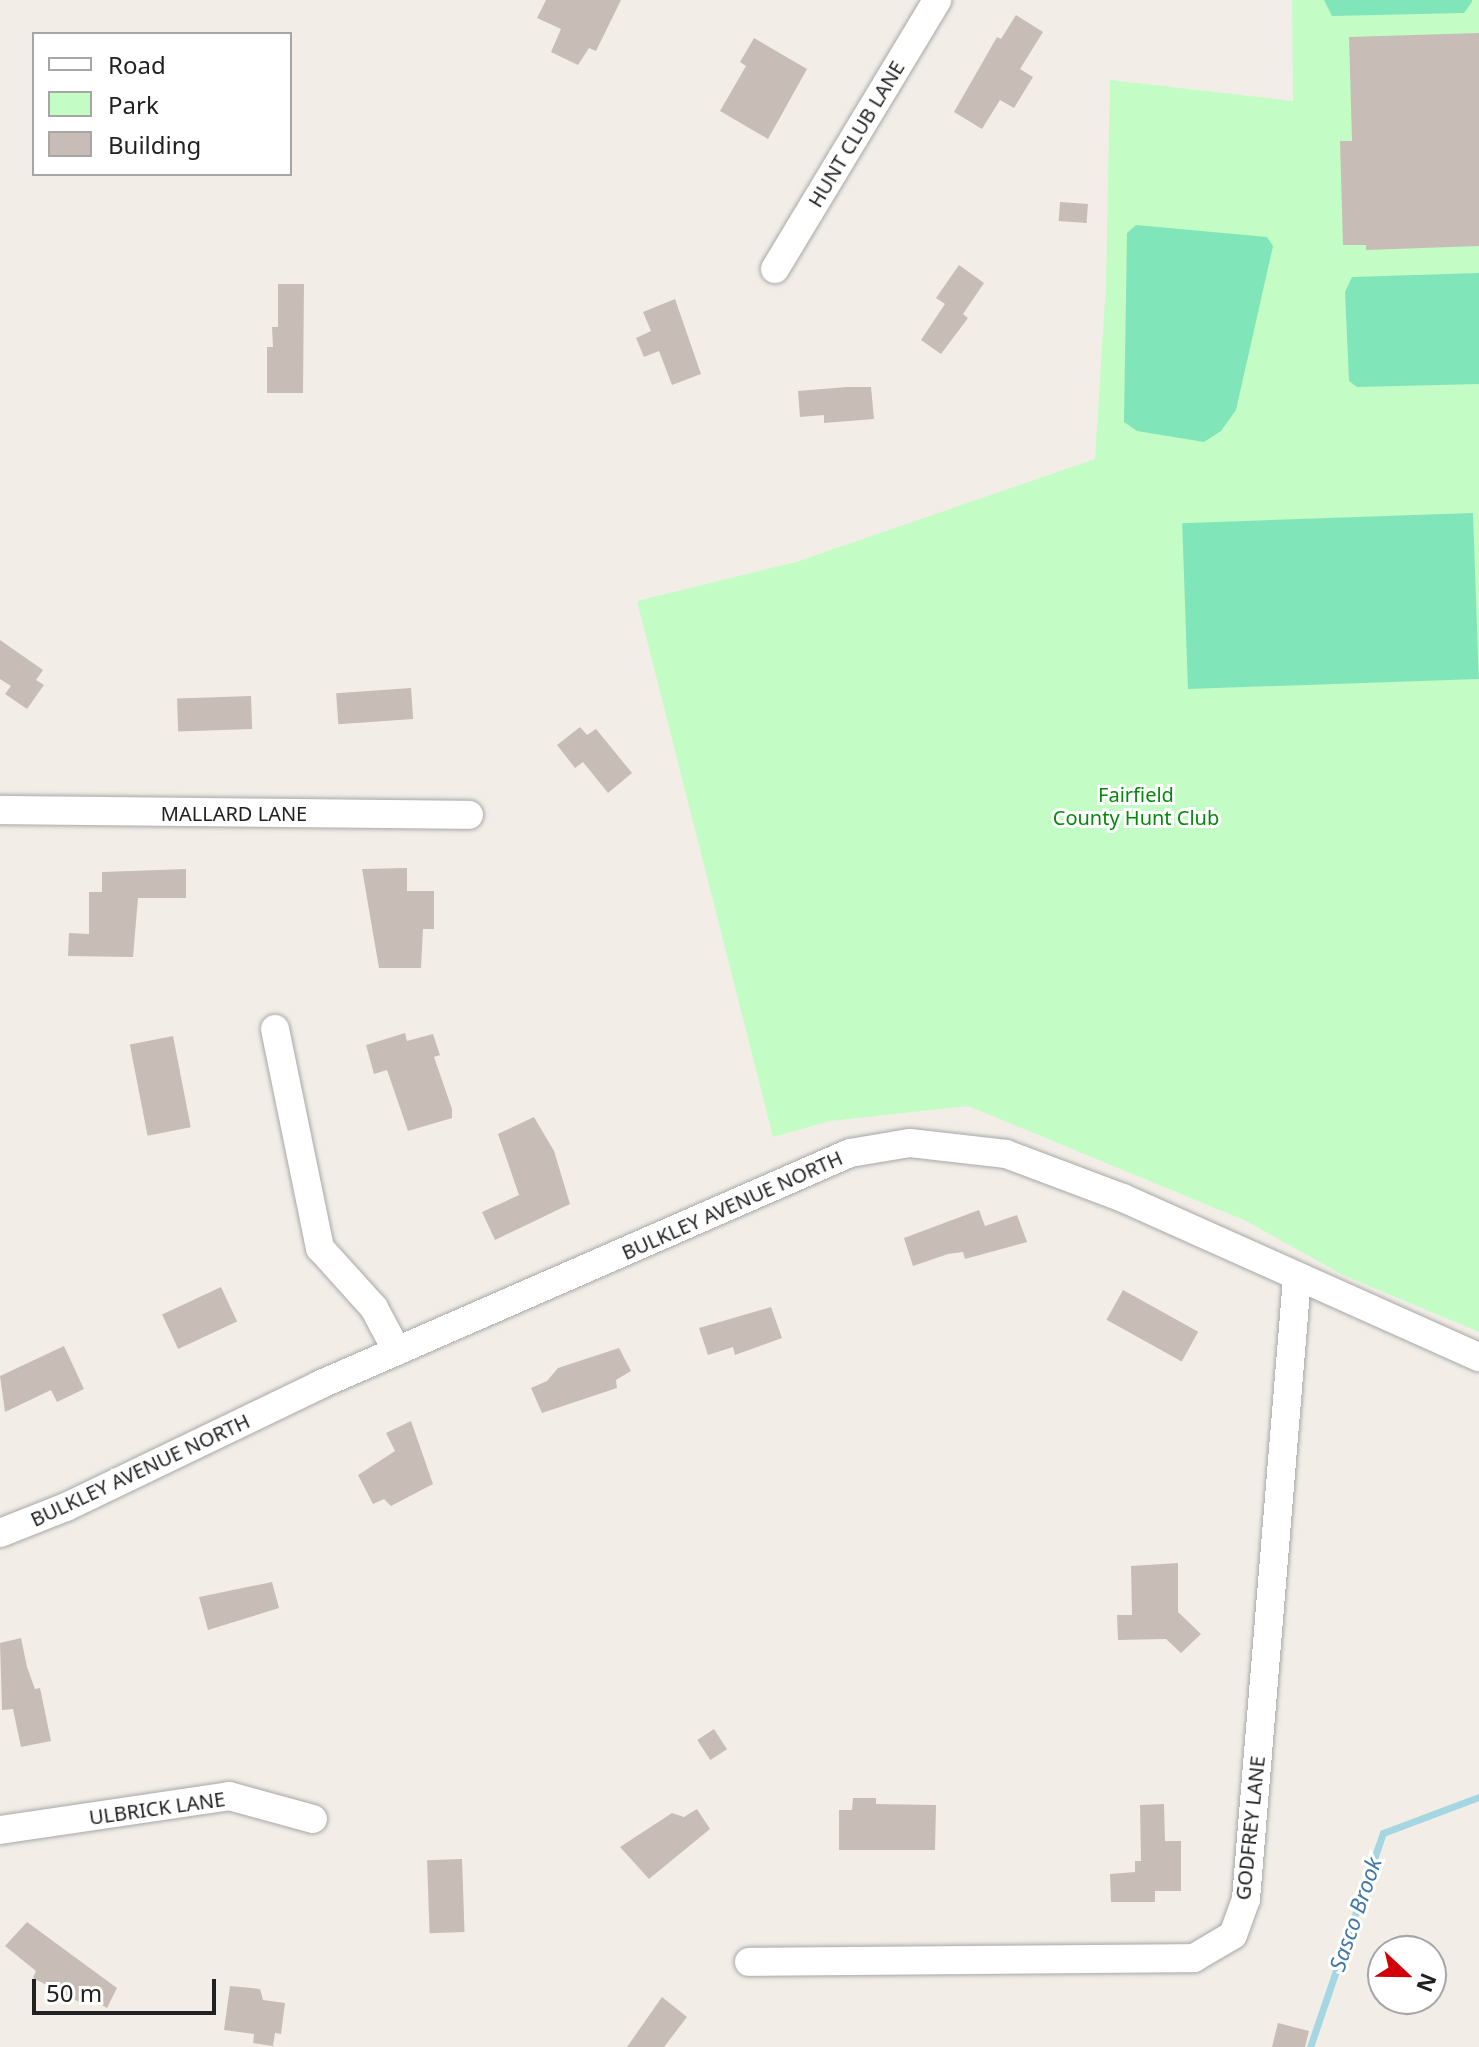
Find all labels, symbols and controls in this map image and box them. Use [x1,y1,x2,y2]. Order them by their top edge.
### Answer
legend [32,32,292,176]
text: Road [108,48,166,81]
street label: HUNT CLUB LANE [803,57,909,211]
text: Park [108,88,159,121]
text: Building [108,128,201,161]
park label: Fairfield County Hunt Club [1053,783,1219,830]
street label: MALLARD LANE [161,801,307,825]
street label: BULKLEY AVENUE NORTH [618,1145,846,1265]
street label: BULKLEY AVENUE NORTH [27,1409,253,1531]
street label: GODFREY LANE [1230,1755,1270,1901]
street label: ULBRICK LANE [87,1787,227,1829]
water label: Sasco Brook [1323,1854,1387,1974]
north arrow [1367,1935,1447,2015]
scale bar [36,1963,220,2013]
text: N [1410,1969,1445,1997]
text: 50 m [46,1976,102,2009]

